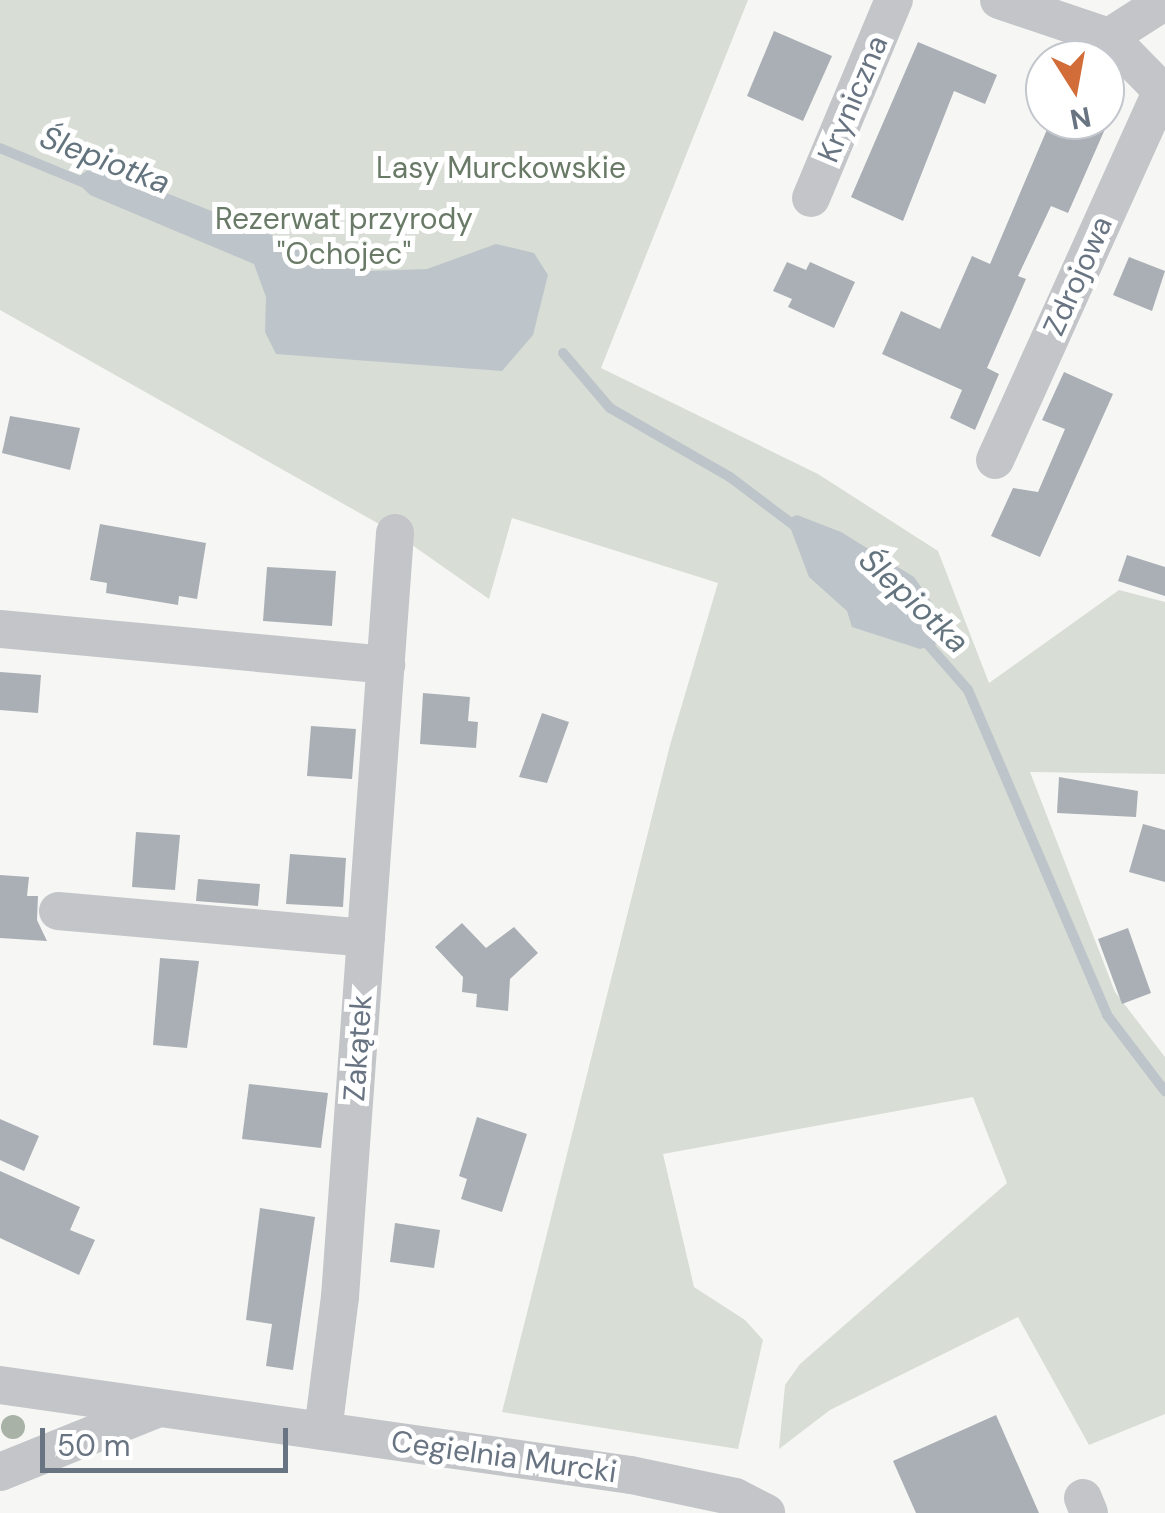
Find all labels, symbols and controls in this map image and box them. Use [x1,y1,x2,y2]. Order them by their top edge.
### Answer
street label: Kryniczna [810,30,896,168]
north arrow [1025,40,1125,140]
text: N [1067,98,1094,138]
water label: Ślepiotka [35,118,175,202]
park label: Lasy Murckowskie [376,150,626,186]
park label: Rezerwat przyrody "Ochojec" [215,201,473,272]
street label: Zdrojowa [1036,211,1120,341]
water label: Ślepiotka [851,541,977,661]
street label: Zakątek [336,993,380,1103]
scale bar [45,1408,292,1470]
street label: Cegielnia Murcki [389,1423,619,1491]
text: 50 m [57,1426,131,1465]

